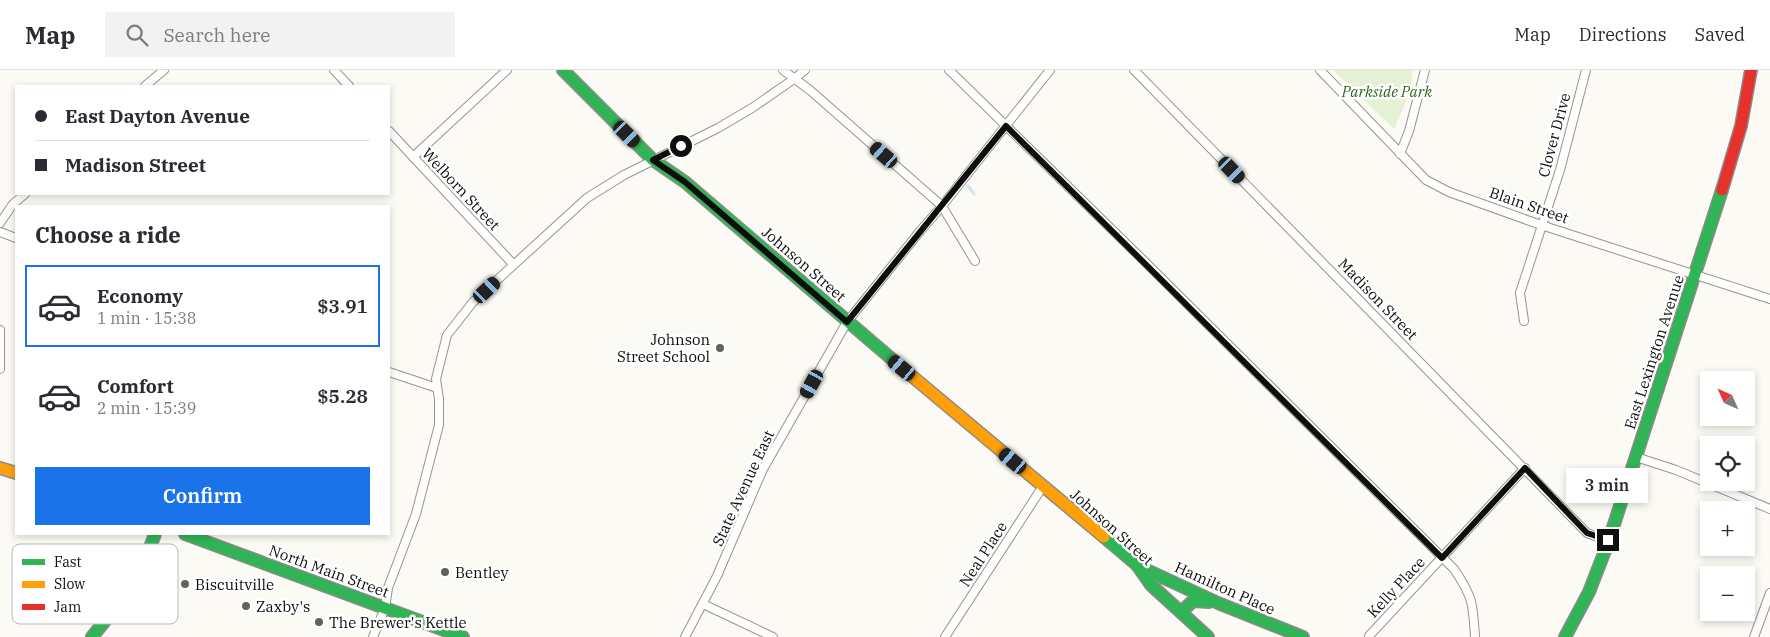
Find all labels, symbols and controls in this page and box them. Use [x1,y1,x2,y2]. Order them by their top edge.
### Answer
search box [105,12,455,57]
text: Map [25,19,75,51]
icon: search [123,21,151,49]
text: Search here [163,23,270,47]
text: Map [1514,23,1551,46]
text: Directions [1579,23,1667,46]
text: Saved [1695,23,1745,46]
park label: Parkside Park [1341,82,1432,101]
street label: Clover Drive [1534,91,1574,179]
text: East Dayton Avenue [65,104,250,128]
car [611,118,642,150]
route start [670,135,692,157]
car [867,139,900,171]
street label: Welborn Street [418,144,504,234]
text: Madison Street [65,153,206,177]
car [1216,154,1247,186]
street label: Blain Street [1487,183,1571,227]
text: Choose a ride [35,220,181,249]
street label: Johnson Street [758,222,850,306]
street label: Madison Street [1334,254,1422,344]
street label: East Lexington Avenue [1620,272,1688,432]
car [470,274,503,306]
icon: car [37,284,82,329]
text: Economy [97,284,183,308]
text: $3.91 [317,294,368,318]
text: 1 min · 15:38 [97,308,196,328]
place label: Johnson Street School [617,330,710,366]
marker: Johnson Street School [714,342,726,354]
car [885,353,918,383]
car [798,367,825,401]
north arrow [1700,371,1755,426]
map controls [1700,371,1755,621]
icon: car [37,374,82,419]
text: Comfort [97,374,174,398]
text: $5.28 [317,384,368,408]
text: 2 min · 15:39 [97,398,196,418]
street label: State Avenue East [708,427,778,549]
button: locate [1700,436,1755,491]
car [996,446,1029,476]
button: Confirm [35,467,370,525]
callout: 3 min [1567,468,1649,502]
text: 3 min [1585,475,1629,495]
street label: Johnson Street [1067,485,1157,569]
button: + [1700,501,1755,556]
street label: Neal Place [955,518,1011,590]
route end [1597,529,1619,551]
street label: North Main Street [266,540,392,602]
legend [12,544,178,624]
text: Fast [54,553,82,571]
street label: Kelly Place [1363,553,1429,621]
street label: Hamilton Place [1172,557,1278,619]
place label: Bentley [455,563,508,582]
marker: Bentley [439,566,451,578]
button: − [1700,566,1755,621]
text: Slow [54,575,85,593]
place label: Biscuitville [195,575,274,594]
marker: Biscuitville [179,578,191,590]
place label: Zaxby's [256,597,310,616]
text: Jam [54,598,81,616]
marker: Zaxby's [240,600,252,612]
place label: The Brewer's Kettle [329,613,467,632]
marker: The Brewer's Kettle [313,616,325,628]

